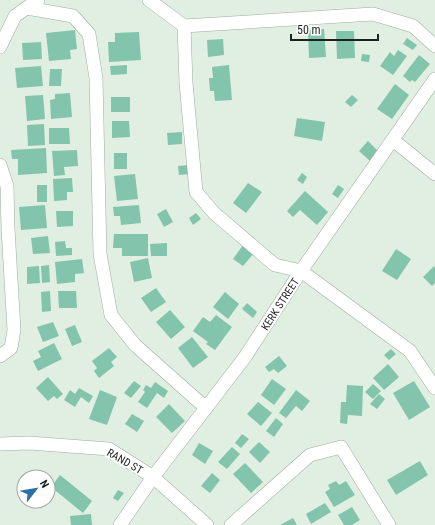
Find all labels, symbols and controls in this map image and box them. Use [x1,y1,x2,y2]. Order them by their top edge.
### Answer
scale bar [291,16,378,42]
text: 50 m [297,23,321,37]
street label: KERK STREET [259,275,302,333]
street label: RAND ST [105,446,145,477]
north arrow [16,469,56,509]
text: N [37,478,52,491]

